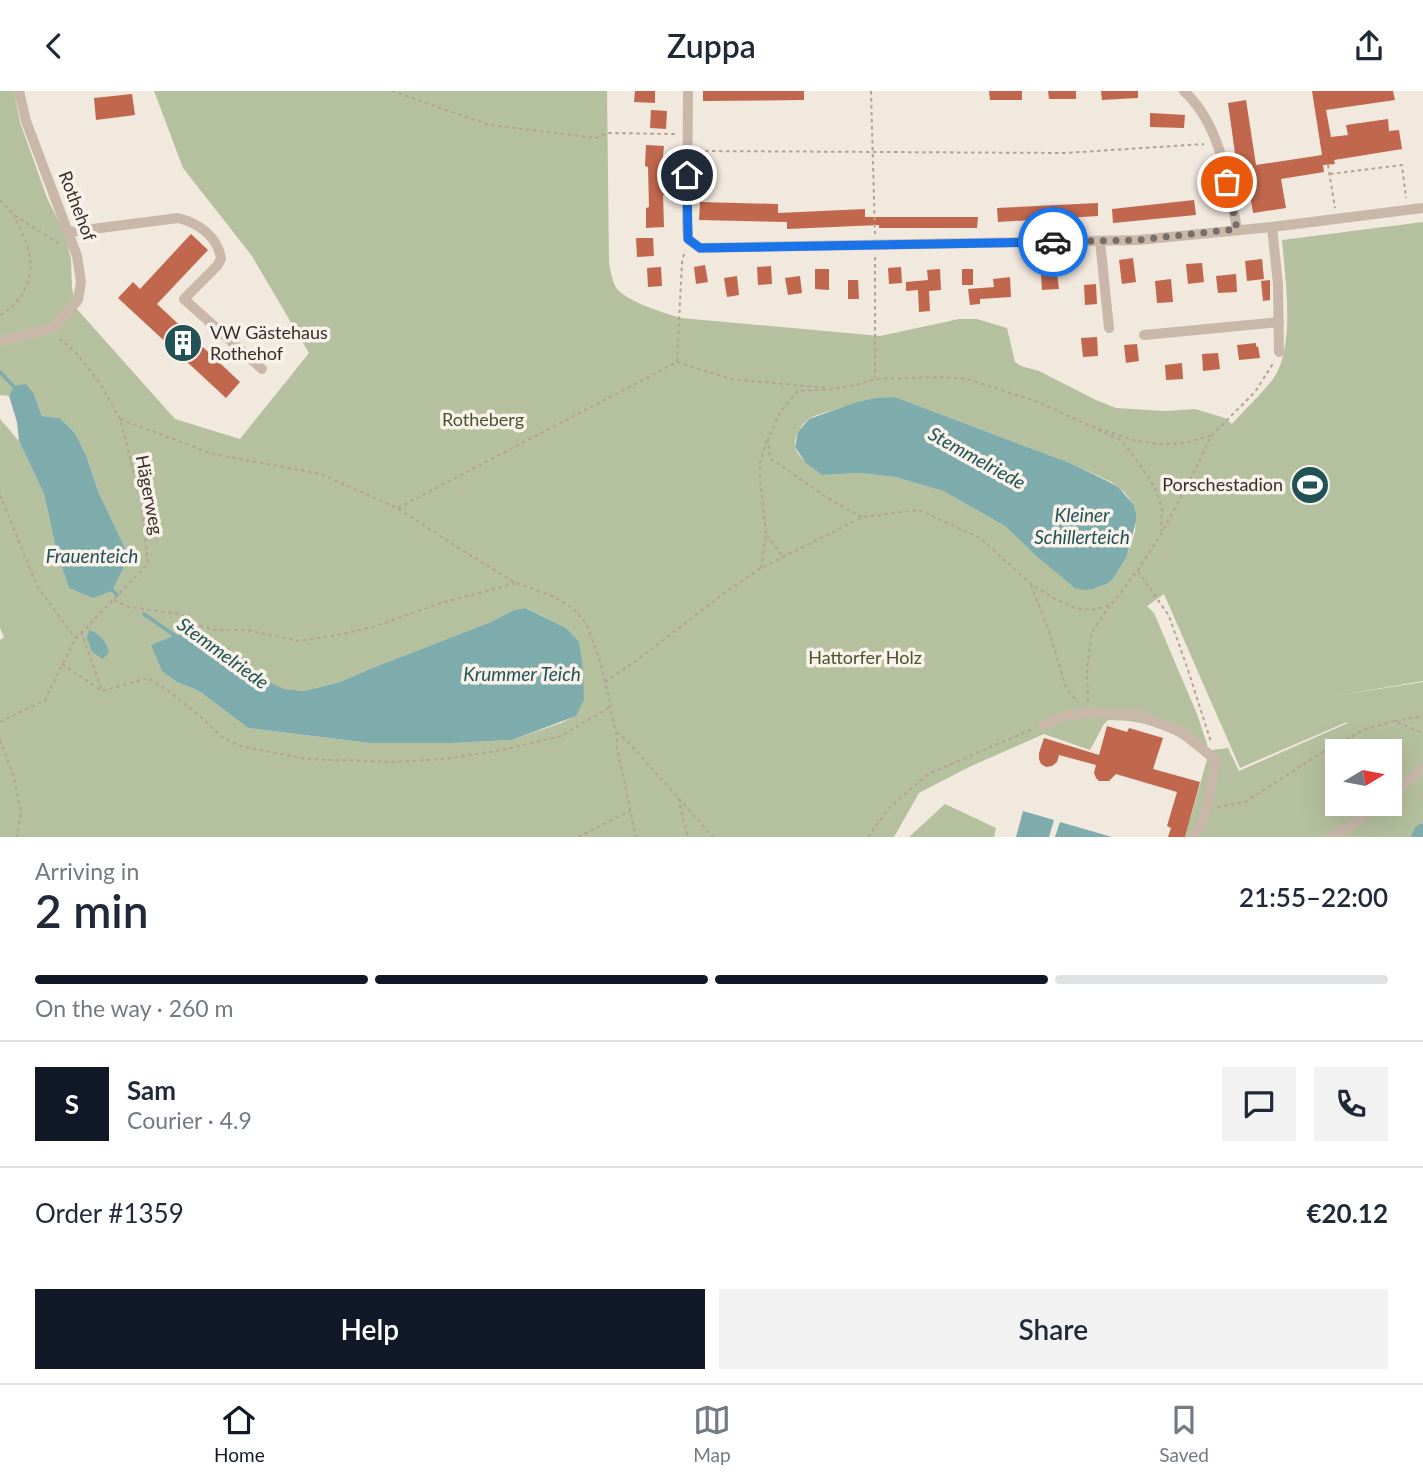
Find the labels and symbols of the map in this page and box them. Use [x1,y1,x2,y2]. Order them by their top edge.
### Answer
pin [657,145,717,205]
pin [1197,152,1257,212]
street label: Rothehof [55,168,102,244]
courier [1018,207,1088,277]
place label: VW Gästehaus Rothehof [210,321,328,364]
building icon: VW Gästehaus Rothehof [162,322,204,364]
park label: Rotheberg [442,408,524,430]
water label: Stemmelriede [925,422,1030,494]
street label: Hägerweg [131,453,168,536]
sports icon: Porschestadion [1289,464,1331,506]
place label: Porschestadion [1162,473,1283,495]
water label: Kleiner Schillerteich [1034,503,1130,548]
water label: Frauenteich [46,544,138,567]
water label: Stemmelriede [173,612,273,693]
park label: Hattorfer Holz [808,646,922,668]
water label: Krummer Teich [463,662,581,685]
north arrow [1325,739,1402,815]

